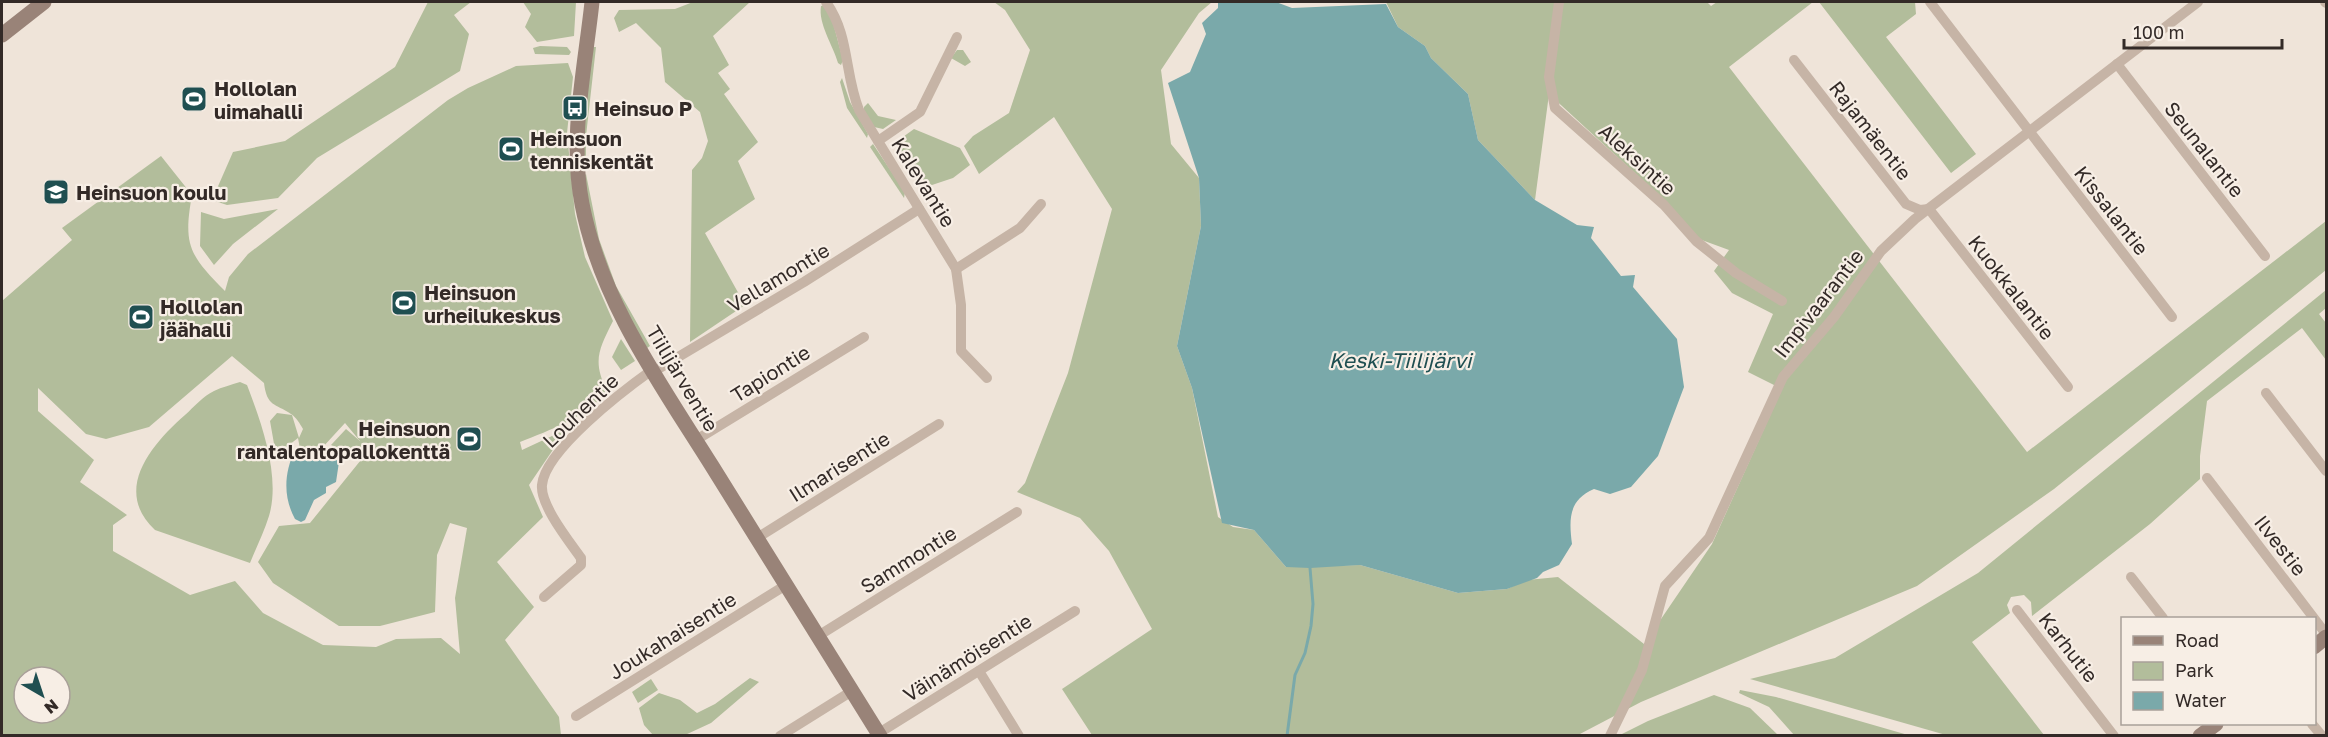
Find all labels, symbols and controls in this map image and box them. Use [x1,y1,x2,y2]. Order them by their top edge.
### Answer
scale bar [2124,12,2282,50]
text: 100 m [2133,21,2184,43]
place label: Hollolan uimahalli [214,76,303,123]
street label: Rajamäentie [1825,76,1917,184]
sports icon: Hollolan uimahalli [179,84,209,114]
bus stop icon: Heinsuo P [560,93,590,123]
place label: Heinsuo P [594,96,692,120]
street label: Seunalantie [2160,96,2250,202]
street label: Aleksintie [1595,118,1681,200]
place label: Heinsuon tenniskentät [530,126,653,173]
street label: Kalevantie [887,133,961,231]
sports icon: Heinsuon tenniskentät [496,134,526,164]
street label: Kissalantie [2070,161,2154,259]
school or university icon: Heinsuon koulu [41,177,71,207]
place label: Heinsuon koulu [76,180,226,204]
street label: Kuokkalantie [1964,230,2060,344]
street label: Vellamontie [723,237,833,317]
street label: Impivaarantie [1768,244,1868,362]
place label: Heinsuon urheilukeskus [424,280,561,327]
sports icon: Heinsuon urheilukeskus [389,288,419,318]
place label: Hollolan jäähalli [159,294,243,341]
sports icon: Hollolan jäähalli [126,302,156,332]
street label: Tiilijärventie [642,321,724,435]
street label: Tapiontie [726,339,814,407]
water label: Keski-Tiilijärvi [1329,347,1474,373]
street label: Louhentie [537,368,623,452]
place label: Heinsuon rantalentopallokenttä [237,416,450,463]
sports icon: Heinsuon rantalentopallokenttä [454,424,484,454]
street label: Ilmarisentie [784,426,894,506]
street label: Ilvestie [2250,510,2312,580]
street label: Sammontie [856,520,960,598]
street label: Joukahaisentie [604,586,740,684]
street label: Karhutie [2034,607,2104,687]
street label: Väinämöisentie [898,608,1036,706]
legend [2121,617,2316,725]
text: Road [2175,629,2219,651]
text: Park [2175,659,2214,681]
north arrow [12,665,72,725]
text: Water [2175,689,2226,711]
text: N [40,695,62,718]

